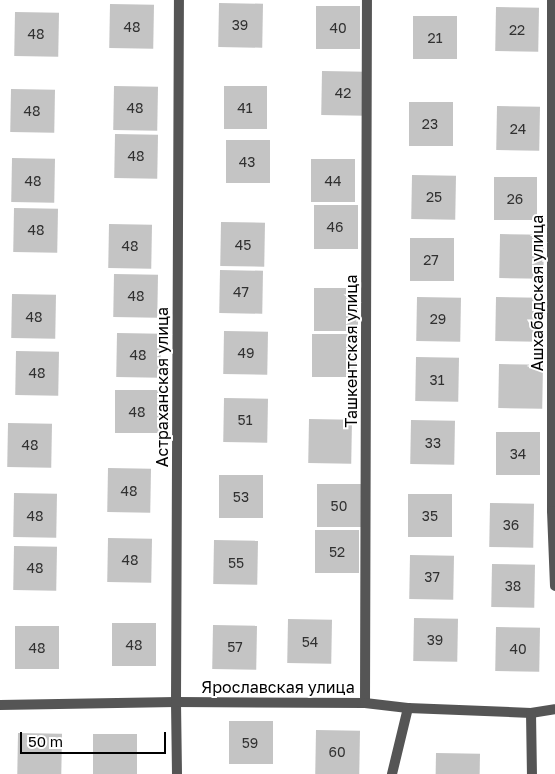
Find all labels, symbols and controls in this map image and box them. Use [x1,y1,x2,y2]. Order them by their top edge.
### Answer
house number: 39 [232,17,248,33]
house number: 48 [123,19,141,35]
house number: 40 [329,20,347,36]
house number: 22 [509,22,525,38]
house number: 48 [27,26,45,42]
house number: 21 [428,30,442,46]
house number: 42 [335,85,351,101]
house number: 48 [126,100,144,116]
house number: 41 [237,100,253,116]
house number: 48 [23,103,41,119]
house number: 23 [422,116,438,132]
house number: 24 [510,121,526,137]
house number: 48 [127,148,145,164]
house number: 43 [239,154,255,170]
house number: 48 [24,173,42,189]
house number: 44 [324,173,342,189]
house number: 25 [426,189,442,205]
house number: 26 [507,191,523,207]
street label: Ашхабадская улица [527,215,547,371]
house number: 46 [326,219,344,235]
house number: 48 [27,222,45,238]
house number: 45 [235,237,251,253]
house number: 48 [121,238,139,254]
house number: 27 [423,252,439,268]
street label: Ташкентская улица [341,275,361,427]
house number: 47 [233,284,249,300]
house number: 48 [127,288,145,304]
street label: Астраханская улица [152,307,172,467]
house number: 48 [25,309,43,325]
house number: 29 [430,311,446,327]
house number: 49 [237,345,255,361]
house number: 48 [129,347,147,363]
house number: 48 [28,365,46,381]
house number: 31 [430,372,444,388]
house number: 48 [128,404,146,420]
house number: 51 [238,412,252,428]
house number: 33 [425,435,441,451]
house number: 48 [21,437,39,453]
house number: 34 [510,446,526,462]
house number: 48 [120,483,138,499]
house number: 53 [233,489,249,505]
house number: 50 [331,498,347,514]
house number: 48 [26,508,44,524]
house number: 35 [422,508,438,524]
house number: 36 [503,517,519,533]
house number: 52 [329,544,345,560]
house number: 48 [121,552,139,568]
house number: 55 [228,555,244,571]
house number: 48 [26,560,44,576]
house number: 37 [424,569,440,585]
house number: 38 [505,578,521,594]
house number: 39 [427,632,443,648]
house number: 54 [302,634,318,650]
house number: 48 [125,637,143,653]
house number: 57 [227,639,243,655]
house number: 48 [28,640,46,656]
house number: 40 [509,641,527,657]
street label: Ярославская улица [201,677,355,697]
scale bar [22,722,169,754]
text: 50 m [28,732,63,750]
house number: 59 [242,735,258,751]
house number: 60 [328,744,346,760]

